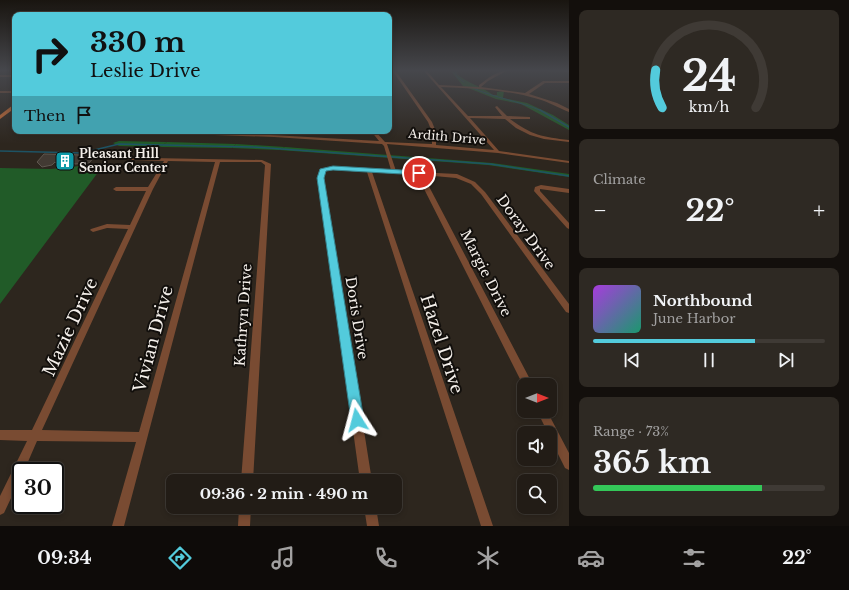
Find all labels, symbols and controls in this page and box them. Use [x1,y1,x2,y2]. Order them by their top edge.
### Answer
text: 330 m [90,25,185,60]
icon: right [24,28,76,80]
text: 24 [682,50,736,101]
text: Leslie Drive [90,60,200,82]
text: km/h [689,97,729,115]
icon: arrive [73,104,95,126]
text: Then [24,106,65,125]
street label: Ardith Drive [407,126,486,147]
place label: Pleasant Hill Senior Center [79,146,167,175]
building icon: Pleasant Hill Senior Center [54,150,76,172]
pin [402,156,436,190]
icon: arrive [408,162,430,184]
text: Climate [593,171,646,188]
street label: Doray Drive [493,191,559,273]
text: 22° [685,192,734,229]
text: − [593,197,607,224]
text: + [813,197,825,224]
street label: Margie Drive [456,227,516,319]
street label: Kathryn Drive [230,263,256,367]
street label: Mazie Drive [38,275,102,380]
street label: Doris Drive [342,275,372,361]
street label: Vivian Drive [129,283,178,396]
text: Northbound [653,291,752,310]
street label: Hazel Drive [416,292,467,397]
text: June Harbor [653,310,735,327]
icon: previous [621,349,643,371]
icon: pause [698,349,720,371]
icon: next [775,349,797,371]
north arrow [517,378,557,418]
map controls [517,378,557,514]
position arrow [336,399,378,441]
text: Range · 73% [593,423,669,440]
button: sound [517,426,557,466]
text: 365 km [593,444,711,481]
speed limit sign: 30 [12,462,64,514]
button: search [517,474,557,514]
text: 09:36 · 2 min · 490 m [200,484,368,503]
icon: directions [166,544,194,572]
icon: music [269,544,297,572]
icon: phone [372,544,400,572]
icon: climate [474,544,502,572]
icon: car [577,544,605,572]
icon: filters [680,544,708,572]
text: 09:34 [37,547,92,569]
text: 22° [782,547,812,569]

